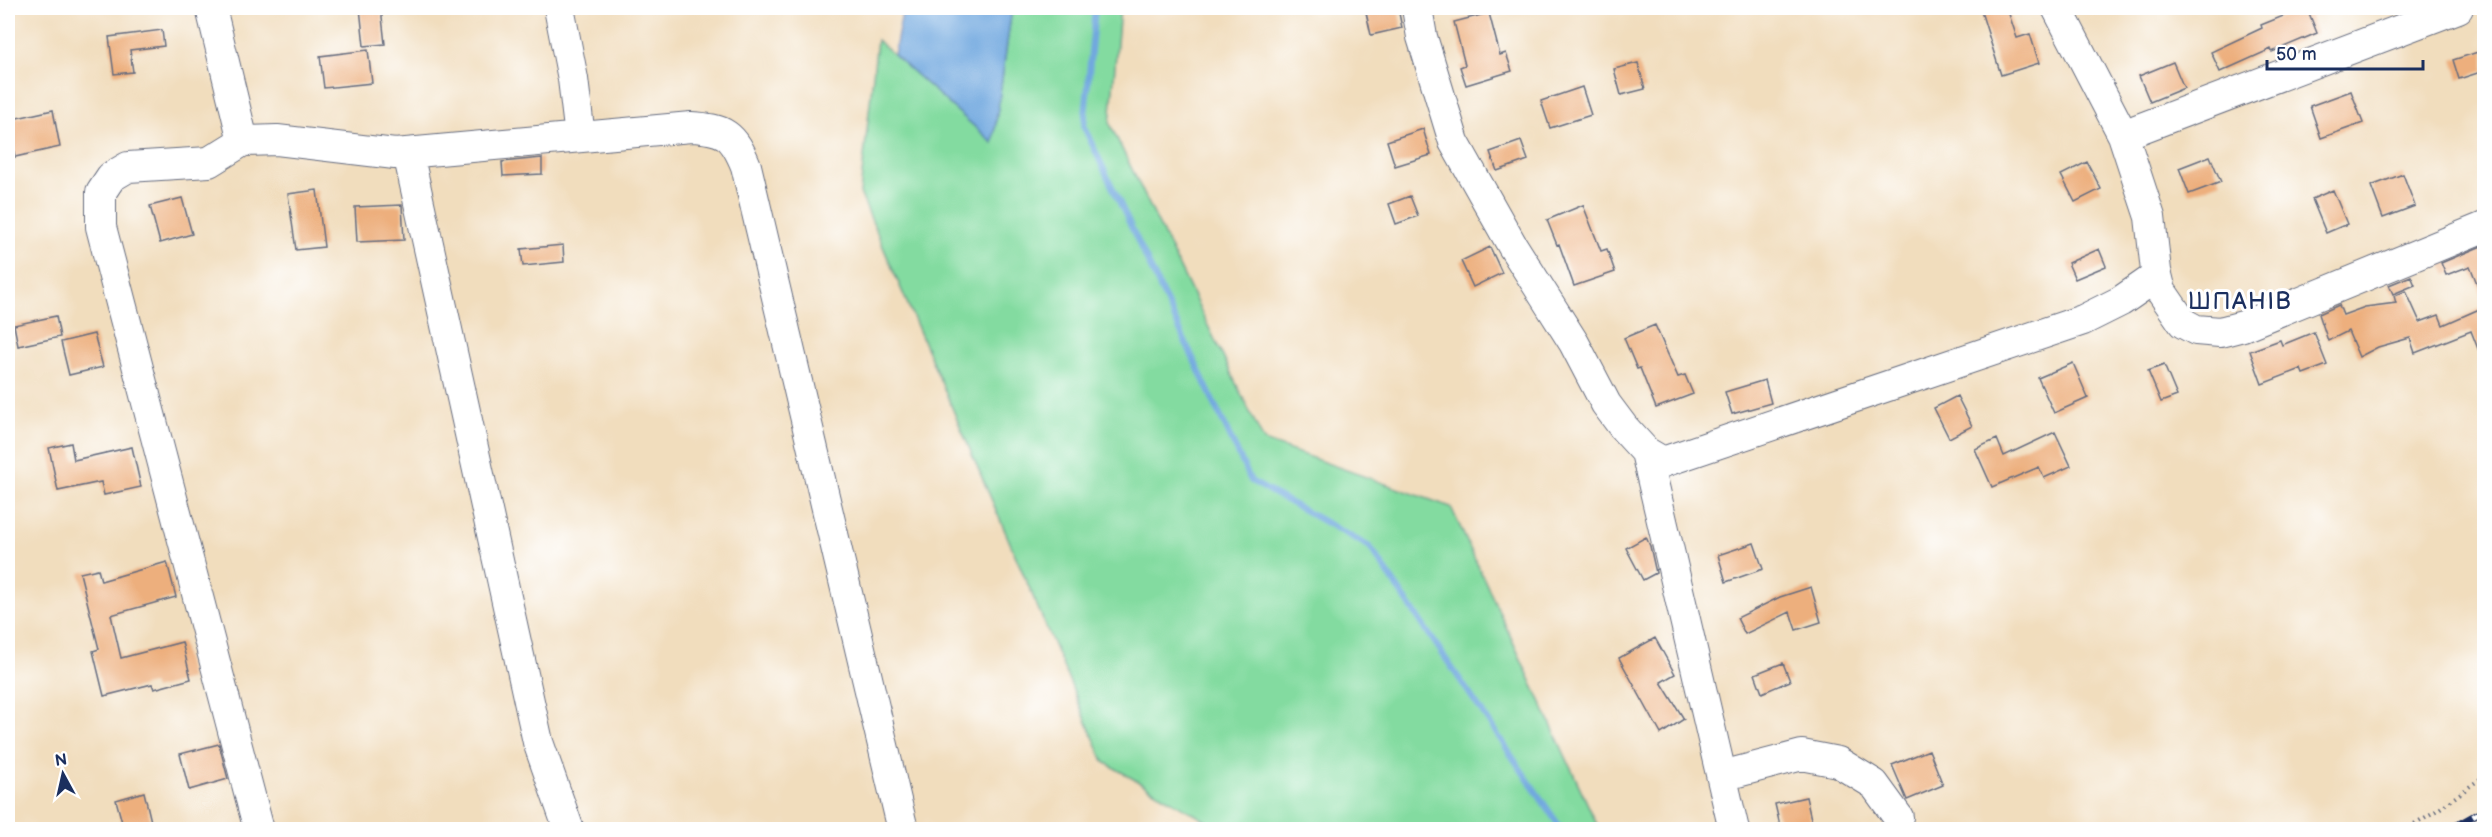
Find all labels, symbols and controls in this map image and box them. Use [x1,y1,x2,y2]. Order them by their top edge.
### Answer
scale bar [2267,33,2423,71]
text: 50 m [2276,44,2317,65]
district label: ШПАНІВ [2188,287,2292,316]
north arrow [33,744,93,804]
text: N [54,750,68,771]

